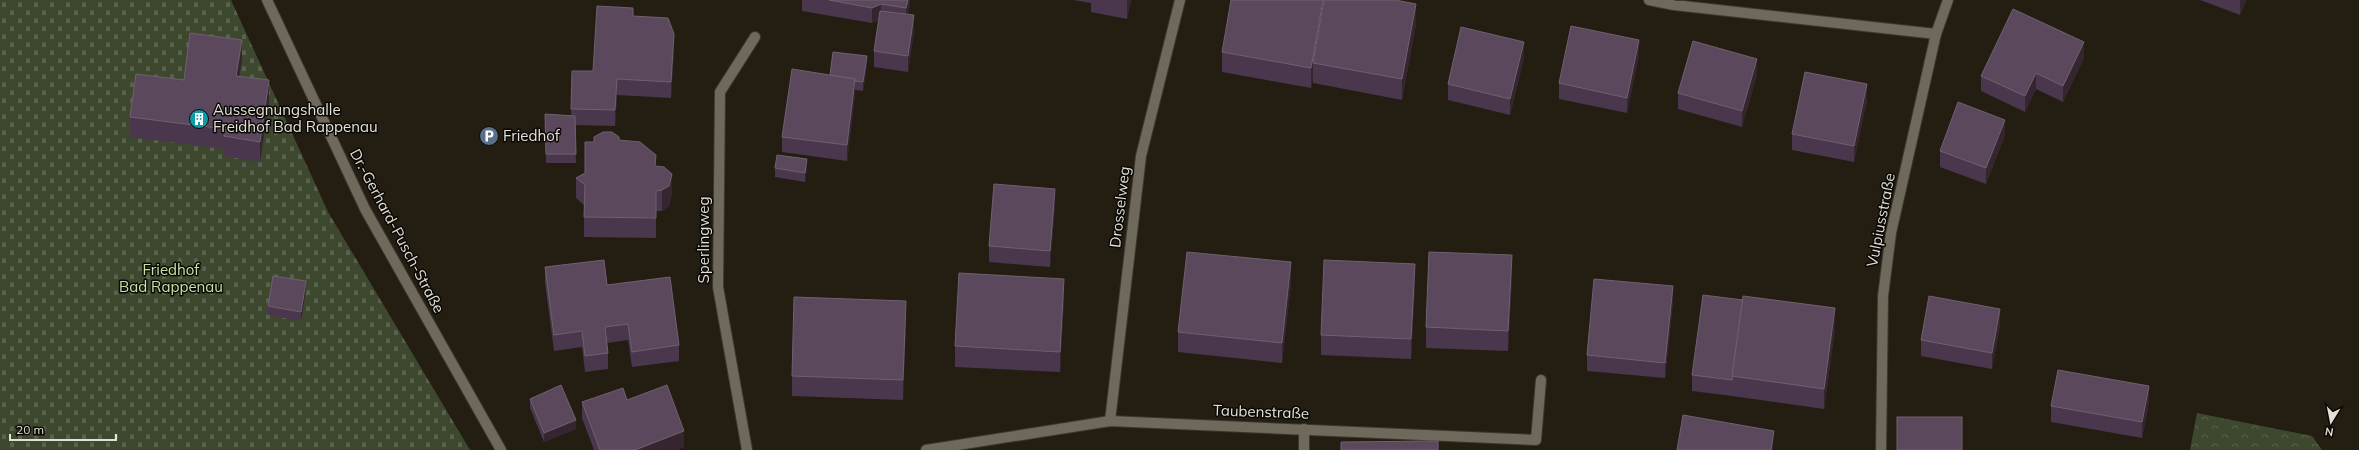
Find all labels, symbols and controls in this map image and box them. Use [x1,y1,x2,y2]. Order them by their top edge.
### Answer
place label: Aussegnungshalle Freidhof Bad Rappenau [213,100,378,136]
building icon: Aussegnungshalle Freidhof Bad Rappenau [188,108,210,130]
parking icon: Friedhof [478,125,500,147]
place label: Friedhof [503,126,561,145]
street label: Dr.-Gerhard-Pusch-Straße [346,145,449,316]
street label: Drosselweg [1105,165,1134,249]
street label: Vulpiusstraße [1862,171,1899,268]
street label: Sperlingweg [694,196,713,284]
park label: Friedhof Bad Rappenau [119,260,223,296]
street label: Taubenstraße [1213,400,1309,423]
north arrow [2311,402,2351,442]
scale bar [10,416,116,442]
text: 20 m [16,422,44,437]
text: N [2324,424,2335,439]

